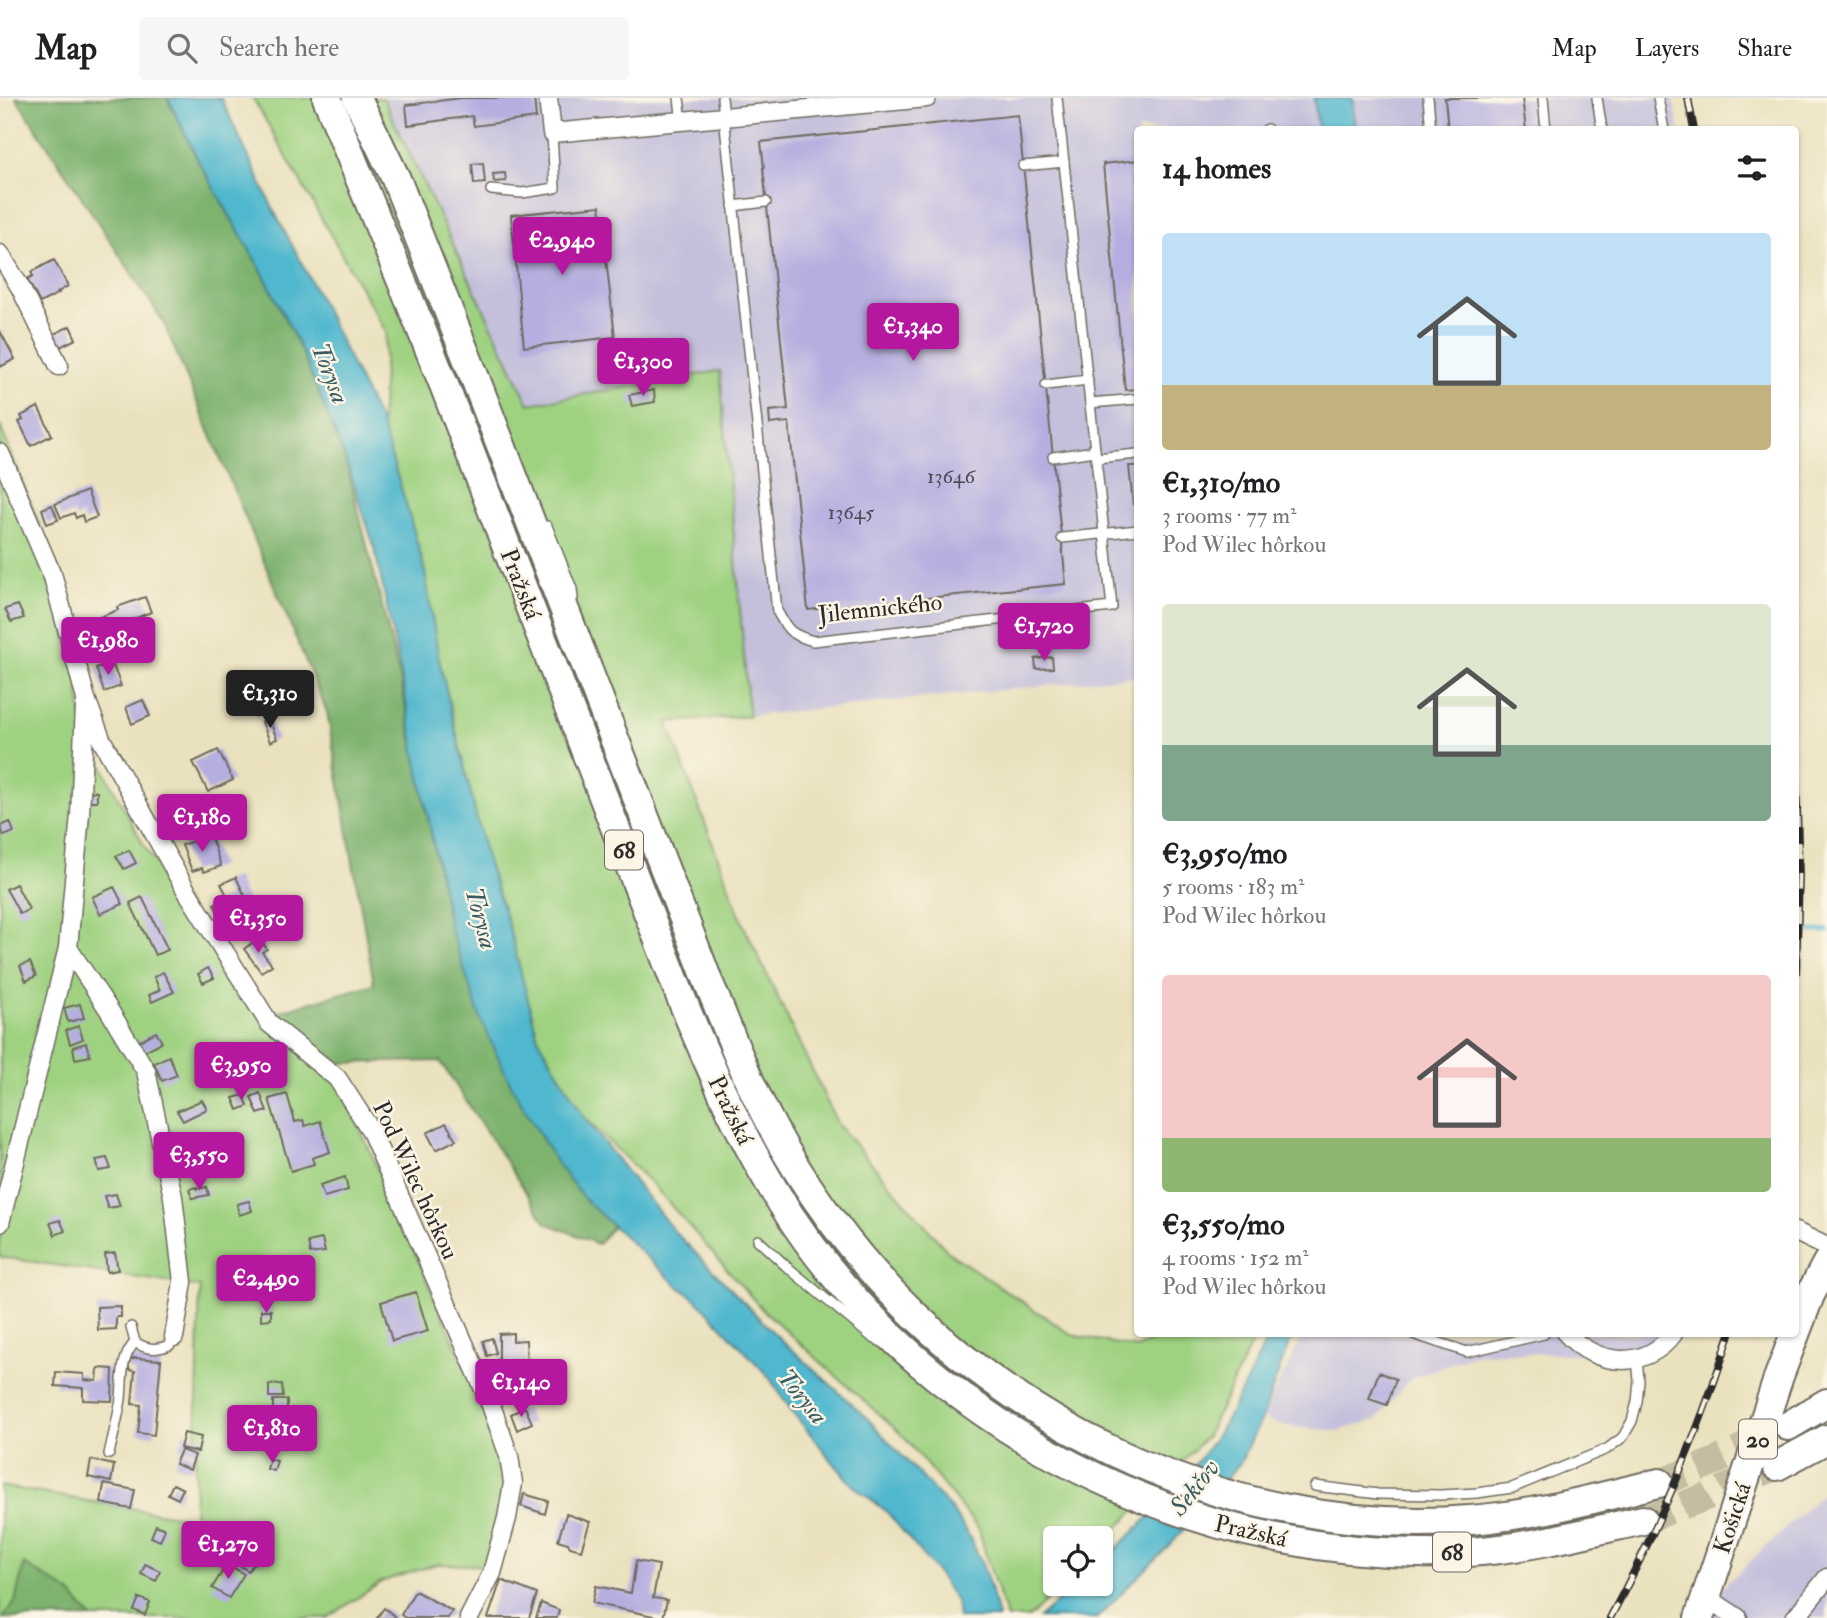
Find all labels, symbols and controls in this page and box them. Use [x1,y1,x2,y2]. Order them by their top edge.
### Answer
search box [139,17,629,80]
text: Map [35,28,97,69]
icon: search [163,29,201,67]
text: Search here [219,32,339,64]
text: Map [1552,33,1597,64]
text: Layers [1635,33,1699,64]
text: Share [1737,33,1792,64]
icon: filters [1733,149,1771,187]
text: 14 homes [1162,150,1271,187]
pin: €2,940 [505,218,619,277]
text: €2,940 [529,225,595,254]
icon: home [1404,278,1530,404]
pin: €1,340 [856,303,970,363]
text: €1,340 [883,311,943,340]
water label: Torysa [304,338,356,408]
pin: €1,300 [586,338,700,398]
text: €1,300 [613,346,673,375]
house number: 13646 [927,463,976,490]
text: €1,310/mo [1162,464,1280,501]
house number: 13645 [828,499,875,526]
text: 3 rooms · 77 m² [1162,501,1297,530]
text: Pod Wilec hôrkou [1162,530,1326,559]
street label: Pražská [493,544,549,625]
street label: Jilemnického [816,587,943,631]
pin: €1,720 [987,603,1101,663]
text: €1,720 [1014,611,1074,640]
pin: €1,980 [51,618,165,677]
text: €1,980 [77,625,139,654]
icon: home [1404,649,1530,775]
pin: €1,310 [213,670,327,730]
text: €1,310 [242,678,298,707]
pin: €1,180 [145,794,259,854]
text: €1,180 [173,802,231,831]
road number: 68 [605,830,643,870]
text: €3,950/mo [1162,835,1287,872]
text: 5 rooms · 183 m² [1162,872,1305,901]
water label: Torysa [457,884,505,953]
pin: €1,350 [201,896,315,955]
text: Pod Wilec hôrkou [1162,901,1326,930]
text: €1,350 [229,903,287,932]
icon: home [1404,1020,1530,1146]
pin: €3,950 [184,1042,298,1102]
text: €3,950 [210,1050,272,1079]
street label: Pražská [700,1070,761,1151]
street label: Pod Wilec hôrkou [365,1096,466,1264]
pin: €3,550 [142,1132,256,1192]
text: €3,550 [169,1140,229,1169]
text: €3,550/mo [1162,1206,1285,1243]
text: 4 rooms · 152 m² [1162,1243,1309,1272]
pin: €2,490 [209,1256,323,1315]
text: €2,490 [232,1263,300,1292]
text: Pod Wilec hôrkou [1162,1272,1326,1301]
pin: €1,140 [464,1360,578,1419]
water label: Torysa [770,1362,834,1431]
text: €1,140 [491,1367,551,1396]
pin: €1,810 [215,1406,329,1465]
text: €1,810 [243,1413,301,1442]
road number: 20 [1739,1420,1777,1458]
water label: Sekčov [1162,1453,1227,1523]
street label: Košická [1706,1477,1759,1558]
street label: Pražská [1212,1508,1291,1555]
pin: €1,270 [171,1522,285,1581]
map controls [1043,1526,1113,1596]
button: locate [1043,1526,1113,1596]
text: €1,270 [197,1529,259,1558]
road number: 68 [1433,1532,1471,1572]

